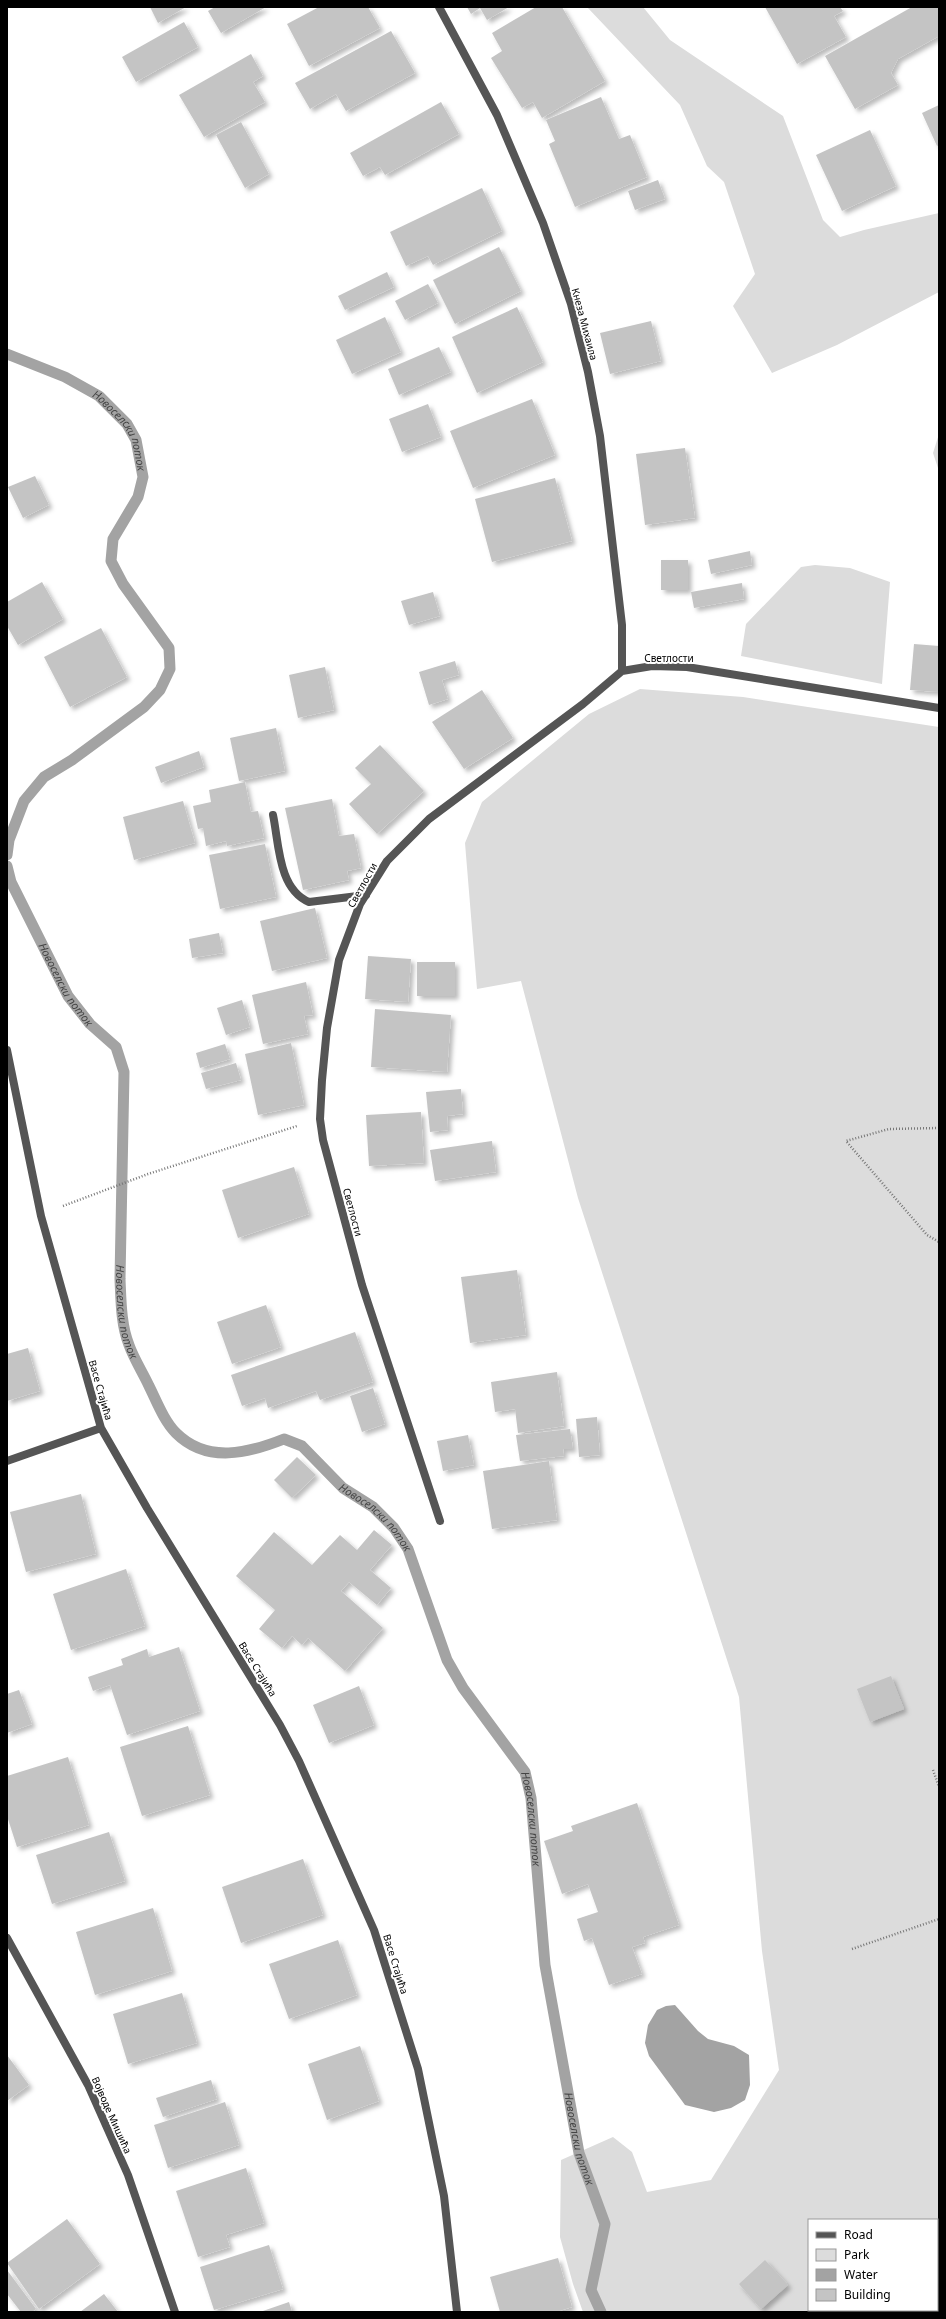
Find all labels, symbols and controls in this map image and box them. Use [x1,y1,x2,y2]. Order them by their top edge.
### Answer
street label: Кнеза Михаила [569,286,601,362]
water label: Новоселски поток [90,386,150,472]
street label: Светлости [644,651,694,665]
street label: Светлости [344,860,380,910]
water label: Новоселски поток [36,940,97,1029]
street label: Светлости [340,1186,366,1238]
water label: Новоселски поток [113,1265,142,1361]
street label: Васе Стајића [86,1358,116,1422]
water label: Новоселски поток [336,1479,416,1554]
street label: Васе Стајића [236,1639,280,1699]
water label: Новоселски поток [518,1770,545,1867]
street label: Васе Стајића [380,1932,412,1996]
street label: Војводе Мишића [89,2074,135,2156]
water label: Новоселски поток [561,2091,598,2187]
legend [808,2219,938,2311]
text: Road [844,2226,873,2243]
text: Park [844,2246,870,2263]
text: Water [844,2266,878,2283]
text: Building [844,2286,891,2303]

